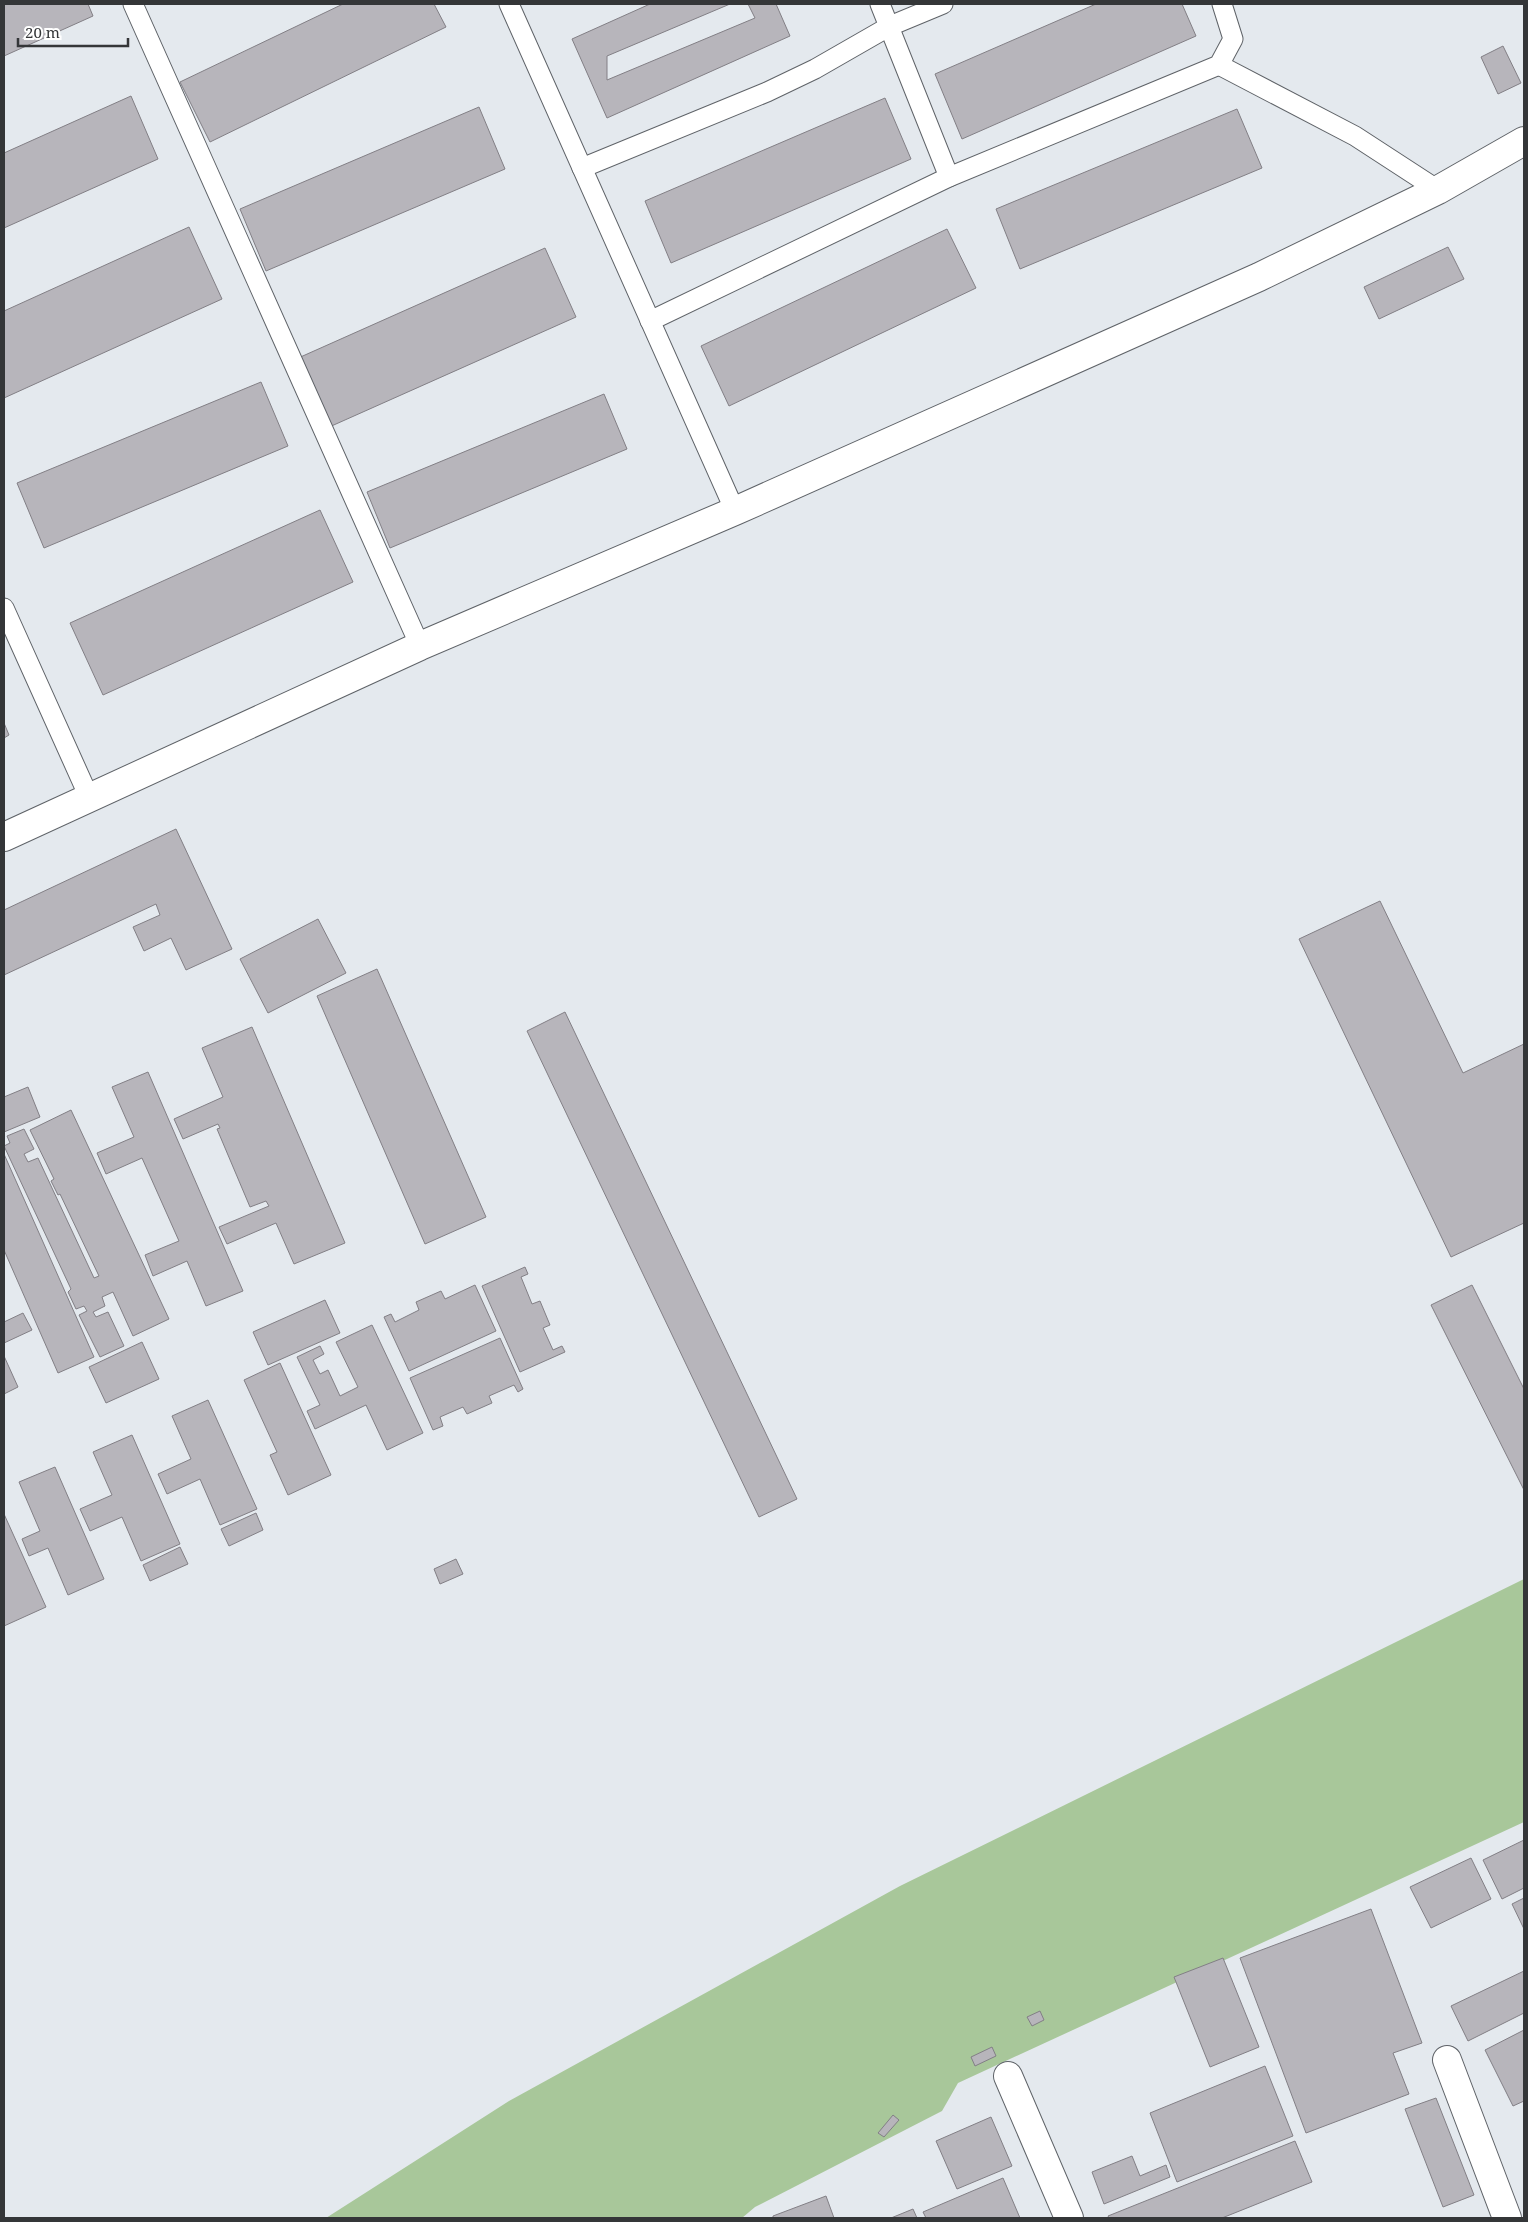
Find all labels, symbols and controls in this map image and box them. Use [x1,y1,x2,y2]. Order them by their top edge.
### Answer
scale bar [18,15,128,47]
text: 20 m [25,22,60,42]

